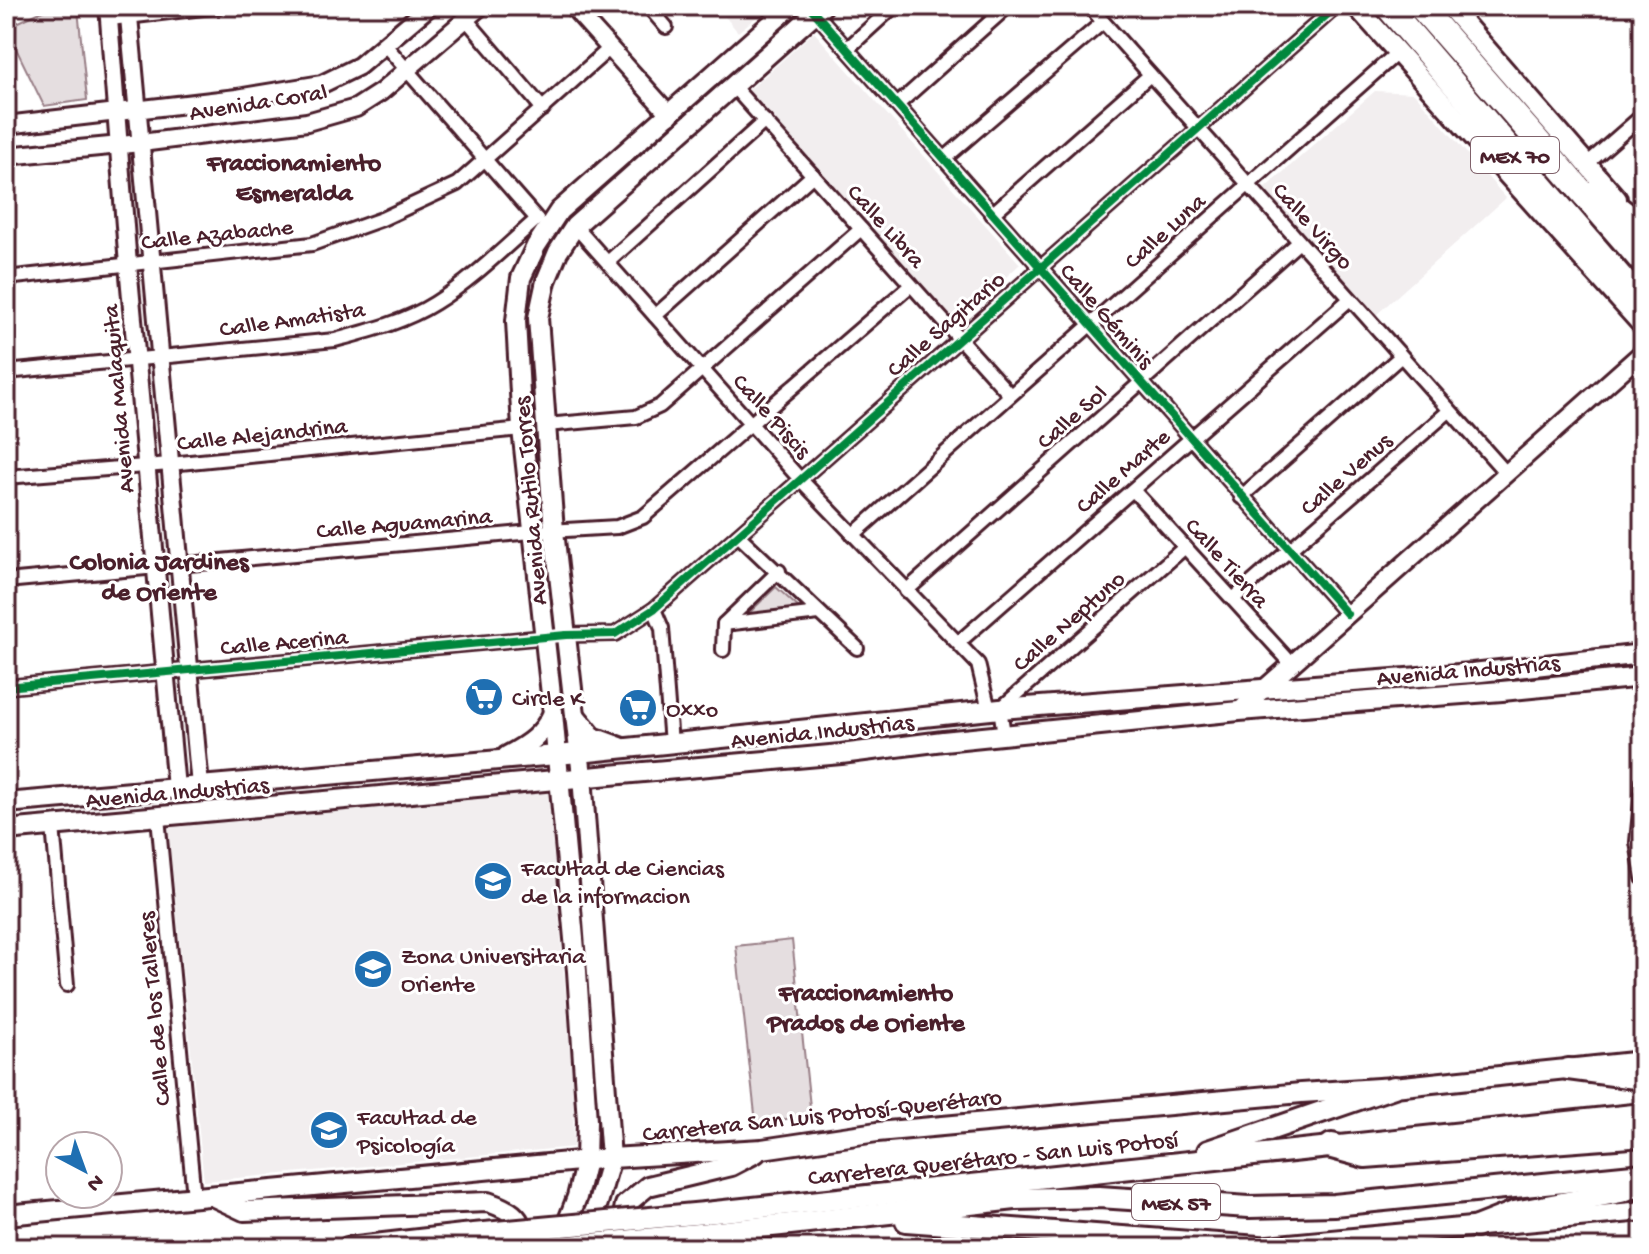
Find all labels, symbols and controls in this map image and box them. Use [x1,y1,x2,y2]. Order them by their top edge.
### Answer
street label: Avenida Coral [187,79,330,130]
road number: MEX 70 [1471,137,1559,173]
district label: Fraccionamiento Esmeralda [206,150,382,211]
street label: Calle Virgo [1264,177,1358,277]
street label: Calle Libra [839,179,930,276]
street label: Calle Luna [1120,188,1214,277]
street label: Calle Azabache [140,214,295,259]
street label: Calle Géminis [1052,259,1160,377]
street label: Calle Sagitario [882,266,1012,385]
street label: Calle Amatista [218,297,368,346]
street label: Avenida Malaquita [98,302,143,494]
street label: Calle Piscis [725,369,817,467]
street label: Calle Sol [1032,380,1114,457]
street label: Avenida Rutilo Torres [509,394,556,606]
street label: Calle Alejandrina [176,413,350,460]
street label: Calle Marte [1071,423,1178,522]
street label: Calle Venus [1295,427,1400,523]
street label: Calle Aguamarina [315,503,494,548]
street label: Calle Tierra [1177,513,1274,616]
district label: Colonia Jardines de Oriente [69,549,250,610]
street label: Calle Neptuno [1008,566,1133,679]
street label: Calle Acerina [219,624,350,665]
street label: Avenida Industrias [1375,650,1562,695]
supermarket icon: Circle K [463,676,505,718]
place label: Circle K [512,686,586,715]
supermarket icon: Oxxo [617,687,659,729]
place label: Oxxo [666,697,718,726]
street label: Avenida Industrias [729,709,916,758]
street label: Avenida Industrias [84,772,271,817]
place label: Facultad de Ciencias de la informacion [520,856,725,913]
school or university icon: Facultad de Ciencias de la informacion [472,860,514,902]
street label: Calle de los Talleres [133,909,179,1107]
place label: Zona Universitaria Oriente [401,944,586,1001]
school or university icon: Zona Universitaria Oriente [352,948,394,990]
district label: Fraccionamiento Prados de Oriente [765,980,966,1041]
street label: Carretera San Luis Potosí-Querétaro [641,1084,1003,1151]
place label: Facultad de Psicología [356,1105,477,1162]
school or university icon: Facultad de Psicología [308,1109,350,1151]
street label: Carretera Querétaro - San Luis Potosí [807,1127,1181,1194]
north arrow [44,1130,124,1210]
text: N [81,1168,108,1197]
road number: MEX 57 [1132,1184,1220,1220]

